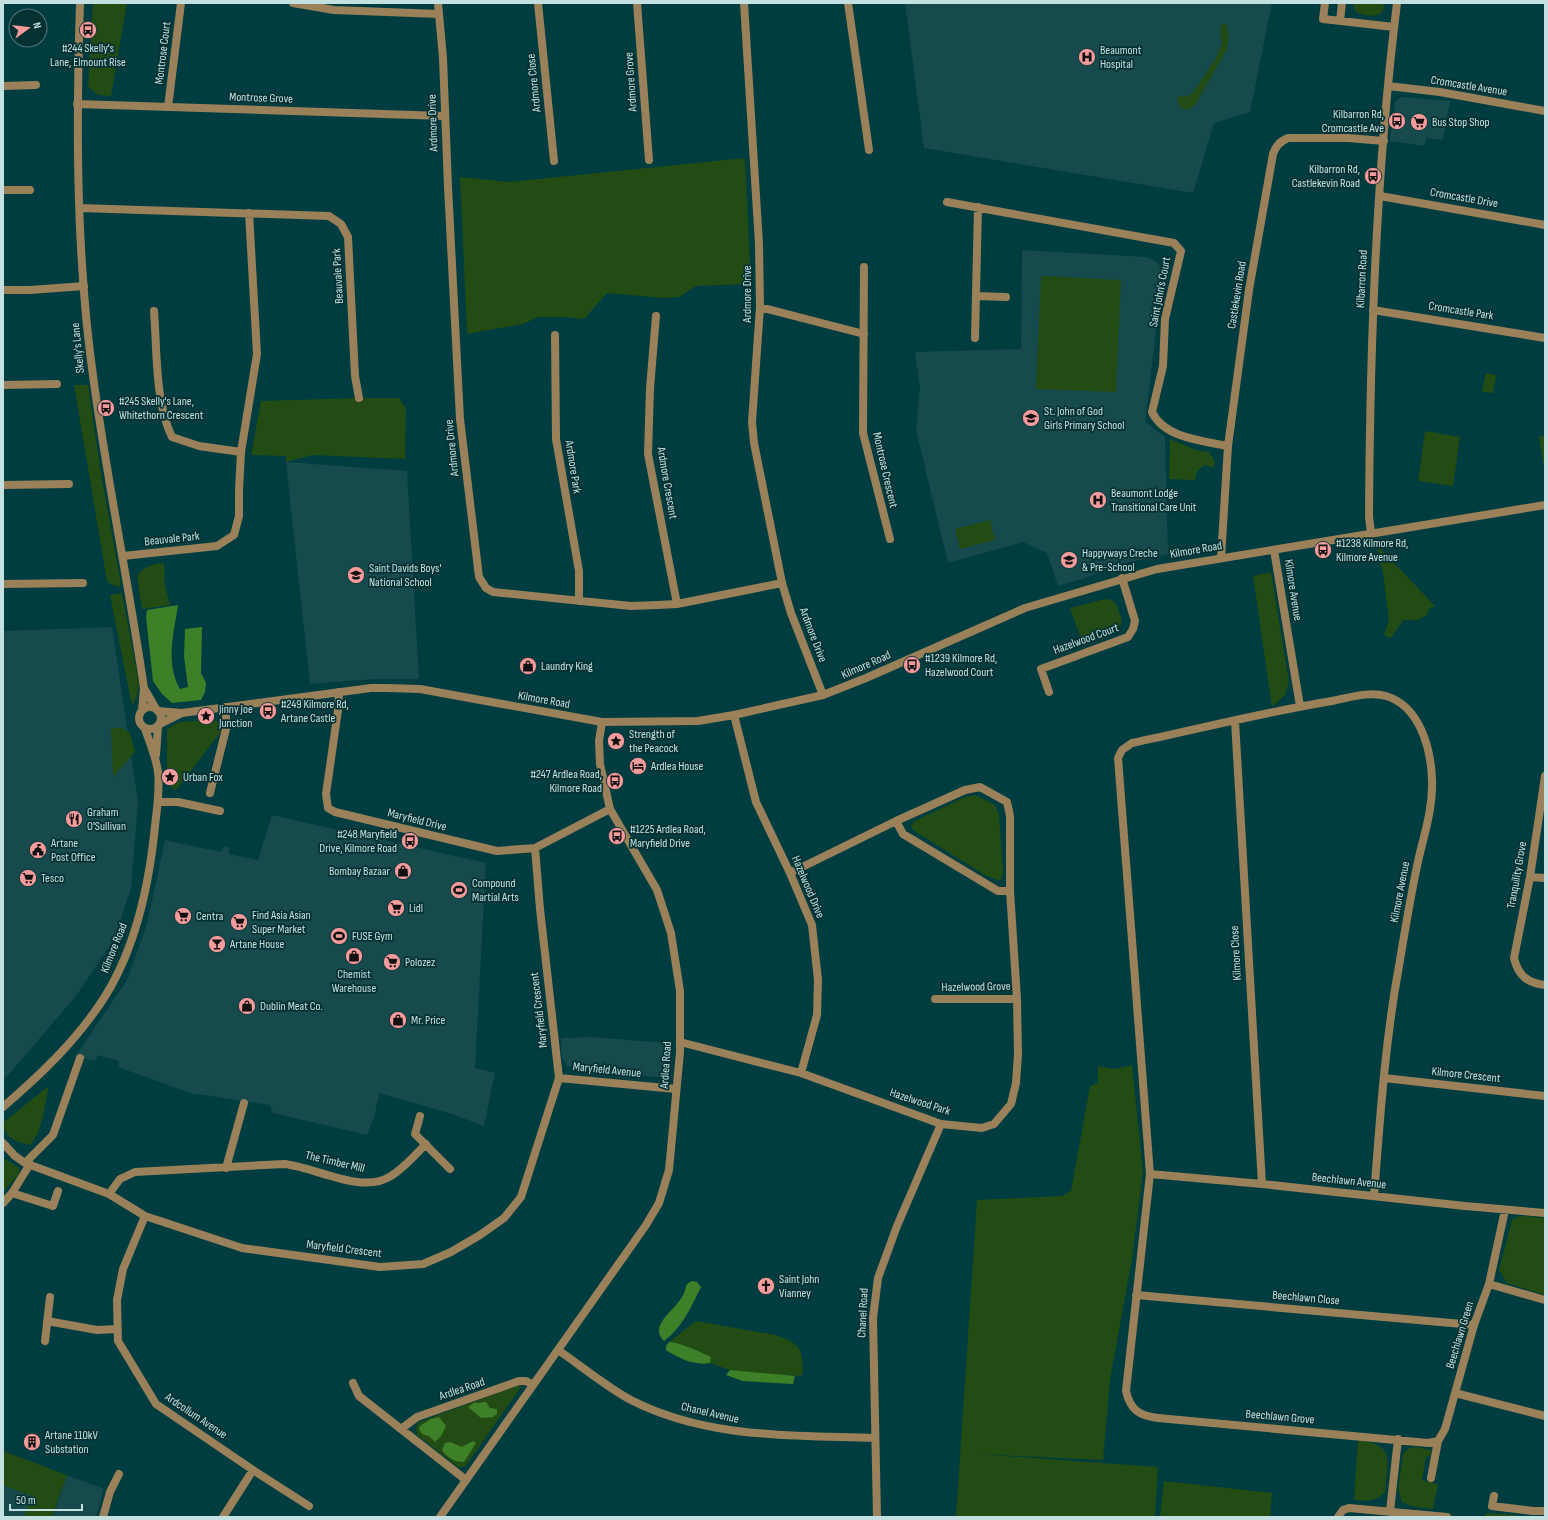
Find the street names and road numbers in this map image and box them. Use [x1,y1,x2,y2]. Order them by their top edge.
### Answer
street label: Montrose Court [152,20,174,85]
street label: Ardmore Grove [621,51,641,113]
street label: Ardmore Close [523,53,545,114]
street label: Cromcastle Avenue [1430,73,1508,99]
street label: Montrose Grove [229,89,293,107]
street label: Ardmore Drive [424,94,442,153]
street label: Cromcastle Drive [1429,185,1499,211]
street label: Beauvale Park [329,248,347,304]
street label: Kilbarron Road [1353,250,1371,308]
street label: Saint John's Court [1146,255,1174,328]
street label: Castlekevin Road [1224,260,1250,330]
street label: Ardmore Drive [740,265,755,324]
street label: Cromcastle Park [1427,298,1495,324]
street label: Skelly's Lane [68,322,88,374]
street label: Ardmore Drive [442,419,463,478]
street label: Montrose Crescent [869,431,901,509]
street label: Ardmore Park [561,438,585,495]
street label: Ardmore Crescent [653,445,681,521]
street label: Beauvale Park [144,529,201,549]
street label: Kilmore Road [1169,538,1223,562]
street label: Kilmore Avenue [1281,558,1305,622]
street label: Ardmore Drive [795,605,830,665]
street label: Hazelwood Court [1051,620,1121,658]
street label: Kilmore Road [839,647,893,683]
street label: Kilmore Road [517,688,571,712]
street label: Maryfield Drive [386,805,448,835]
street label: Tranquility Grove [1504,840,1530,910]
street label: Hazelwood Drive [788,853,828,921]
street label: Kilmore Avenue [1387,860,1413,924]
street label: Kilmore Road [97,921,131,975]
street label: Kilmore Close [1227,925,1245,981]
street label: Maryfield Crescent [527,971,551,1049]
street label: Hazelwood Grove [941,979,1011,995]
street label: Ardlea Road [657,1041,675,1090]
street label: Maryfield Avenue [572,1059,642,1081]
street label: Kilmore Crescent [1431,1064,1502,1086]
street label: Hazelwood Park [888,1085,953,1119]
street label: The Timber Mill [304,1148,366,1176]
street label: Beechlawn Avenue [1311,1170,1387,1192]
street label: Maryfield Crescent [305,1237,383,1261]
street label: Chanel Road [854,1288,872,1338]
street label: Beechlawn Close [1272,1288,1341,1308]
street label: Beechlawn Green [1443,1300,1477,1370]
street label: Ardlea Road [436,1374,487,1404]
street label: Ardcollum Avenue [161,1389,230,1442]
street label: Chanel Avenue [680,1399,741,1427]
street label: Beechlawn Grove [1245,1407,1315,1427]

